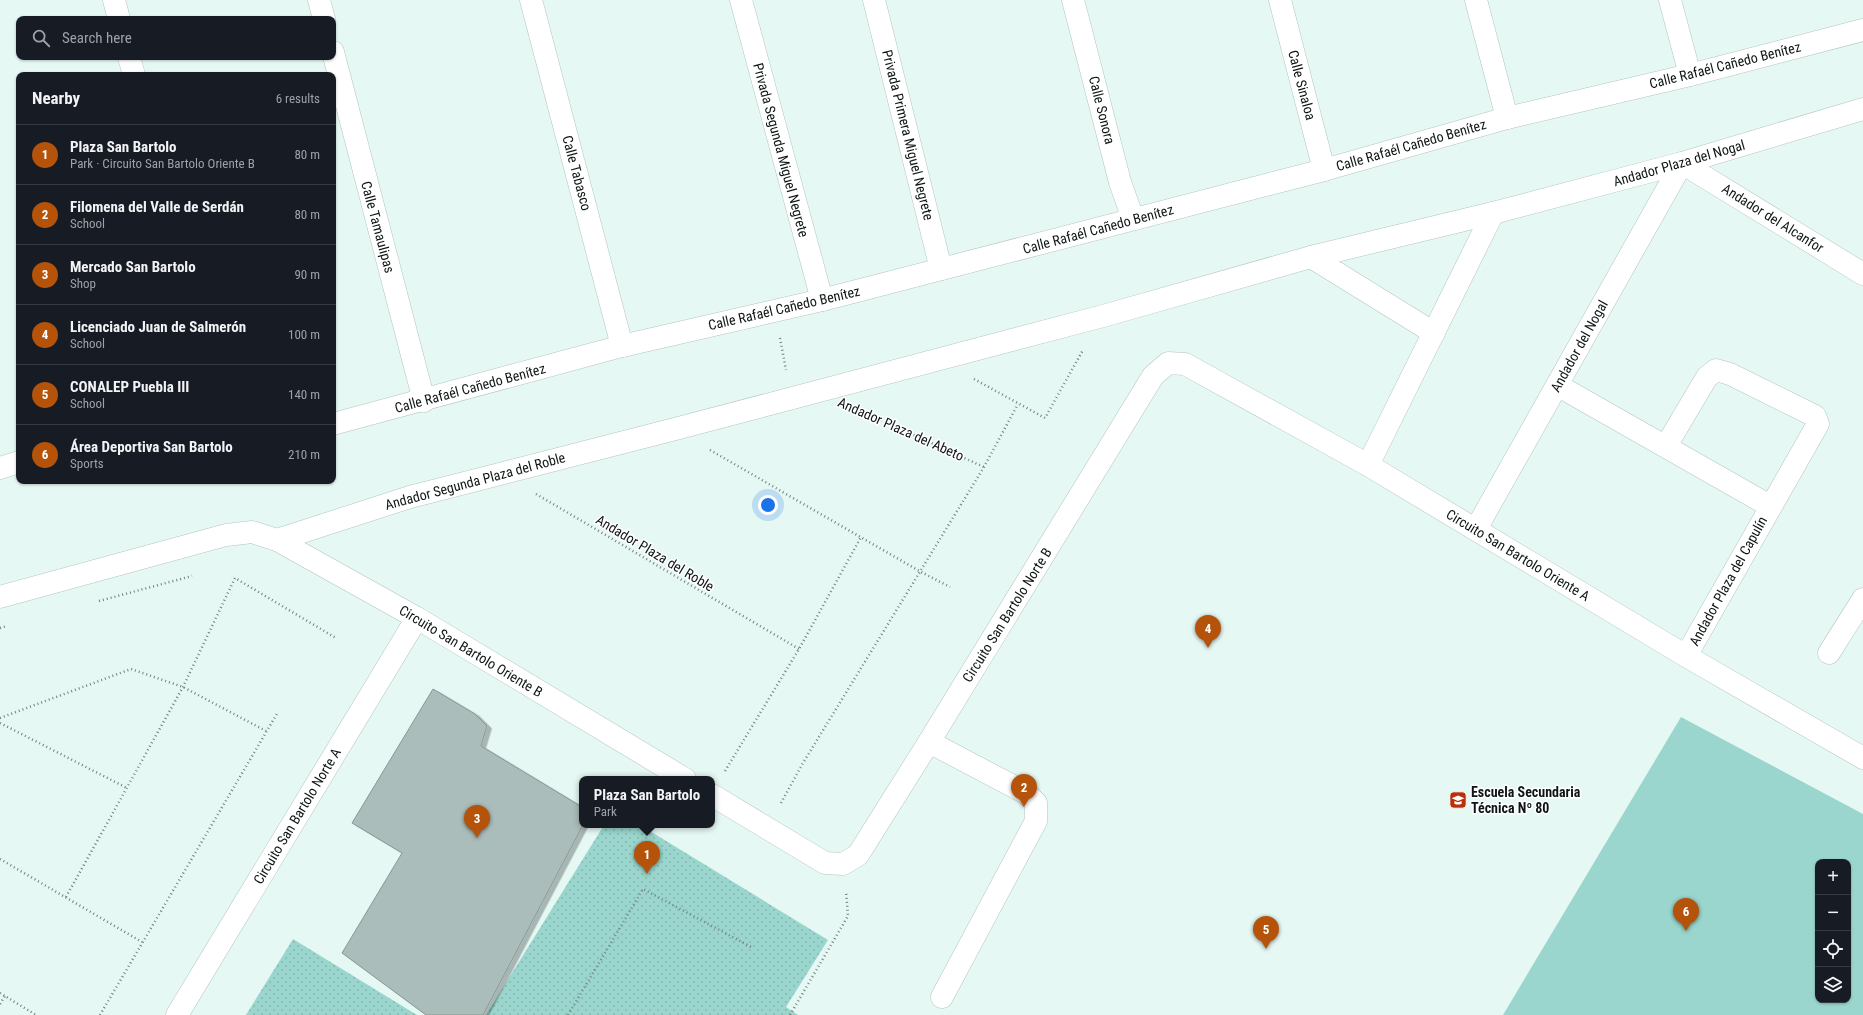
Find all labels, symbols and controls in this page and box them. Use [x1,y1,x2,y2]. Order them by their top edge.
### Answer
search box [16,16,336,60]
icon: search [30,27,52,49]
text: Search here [62,29,132,47]
street label: Calle Rafaél Cañedo Benítez [1648,38,1802,92]
street label: Privada Primera Miguel Negrete [879,48,937,222]
street label: Calle Sinaloa [1285,48,1319,122]
street label: Privada Segunda Miguel Negrete [750,61,812,239]
street label: Calle Sonora [1086,74,1118,146]
text: Nearby [32,88,80,108]
text: 6 results [276,91,320,106]
street label: Calle Rafaél Cañedo Benítez [1334,116,1488,174]
street label: Calle Tabasco [559,134,595,212]
street label: Andador Plaza del Nogal [1611,137,1747,189]
text: Plaza San Bartolo [70,138,177,156]
text: 1 [42,147,48,162]
text: 80 m [294,147,320,162]
text: Park · Circuito San Bartolo Oriente B [70,156,255,171]
street label: Calle Tamaulipas [358,179,398,275]
street label: Andador del Alcanfor [1719,180,1827,256]
text: Filomena del Valle de Serdán [70,198,244,216]
street label: Calle Rafaél Cañedo Benítez [1021,201,1175,257]
text: 2 [42,207,48,222]
text: 80 m [294,207,320,222]
text: School [70,216,105,231]
text: Mercado San Bartolo [70,258,196,276]
text: 3 [42,267,48,282]
text: 90 m [294,267,320,282]
text: Shop [70,276,96,291]
street label: Calle Rafaél Cañedo Benítez [706,283,862,333]
street label: Andador del Nogal [1547,297,1611,395]
text: Licenciado Juan de Salmerón [70,318,246,336]
text: 4 [42,327,48,342]
text: 100 m [288,327,320,342]
text: School [70,336,105,351]
street label: Calle Rafaél Cañedo Benítez [393,360,547,416]
text: CONALEP Puebla III [70,378,189,396]
text: 5 [42,387,48,402]
text: 140 m [288,387,320,402]
street label: Andador Plaza del Abeto [836,394,966,464]
text: School [70,396,105,411]
text: Área Deportiva San Bartolo [70,438,233,456]
text: 6 [42,447,48,462]
text: 210 m [288,447,320,462]
street label: Andador Segunda Plaza del Roble [383,449,567,513]
text: Sports [70,456,104,471]
your location [758,495,778,515]
street label: Circuito San Bartolo Oriente A [1443,506,1593,604]
street label: Andador Plaza del Roble [593,511,717,595]
street label: Andador Plaza del Capulín [1686,514,1770,648]
street label: Circuito San Bartolo Norte B [959,545,1055,685]
street label: Circuito San Bartolo Oriente B [397,602,545,700]
pin: 4 [1195,615,1221,648]
street label: Circuito San Bartolo Norte A [250,745,344,887]
pin: 2 [1011,774,1037,807]
popup [579,776,715,828]
place label: Escuela Secundaria Técnica Nº 80 [1471,784,1581,816]
text: Plaza San Bartolo [594,786,700,804]
school or university icon: Escuela Secundaria Técnica Nº 80 [1448,790,1468,810]
text: Park [594,804,617,819]
pin: 3 [464,805,490,838]
pin: 1 [634,841,660,874]
map controls [1815,859,1851,1003]
button: + [1815,859,1851,895]
button: − [1815,895,1851,931]
pin: 6 [1673,898,1699,931]
pin: 5 [1253,916,1279,949]
button: locate [1815,931,1851,967]
button: layers [1815,967,1851,1003]

